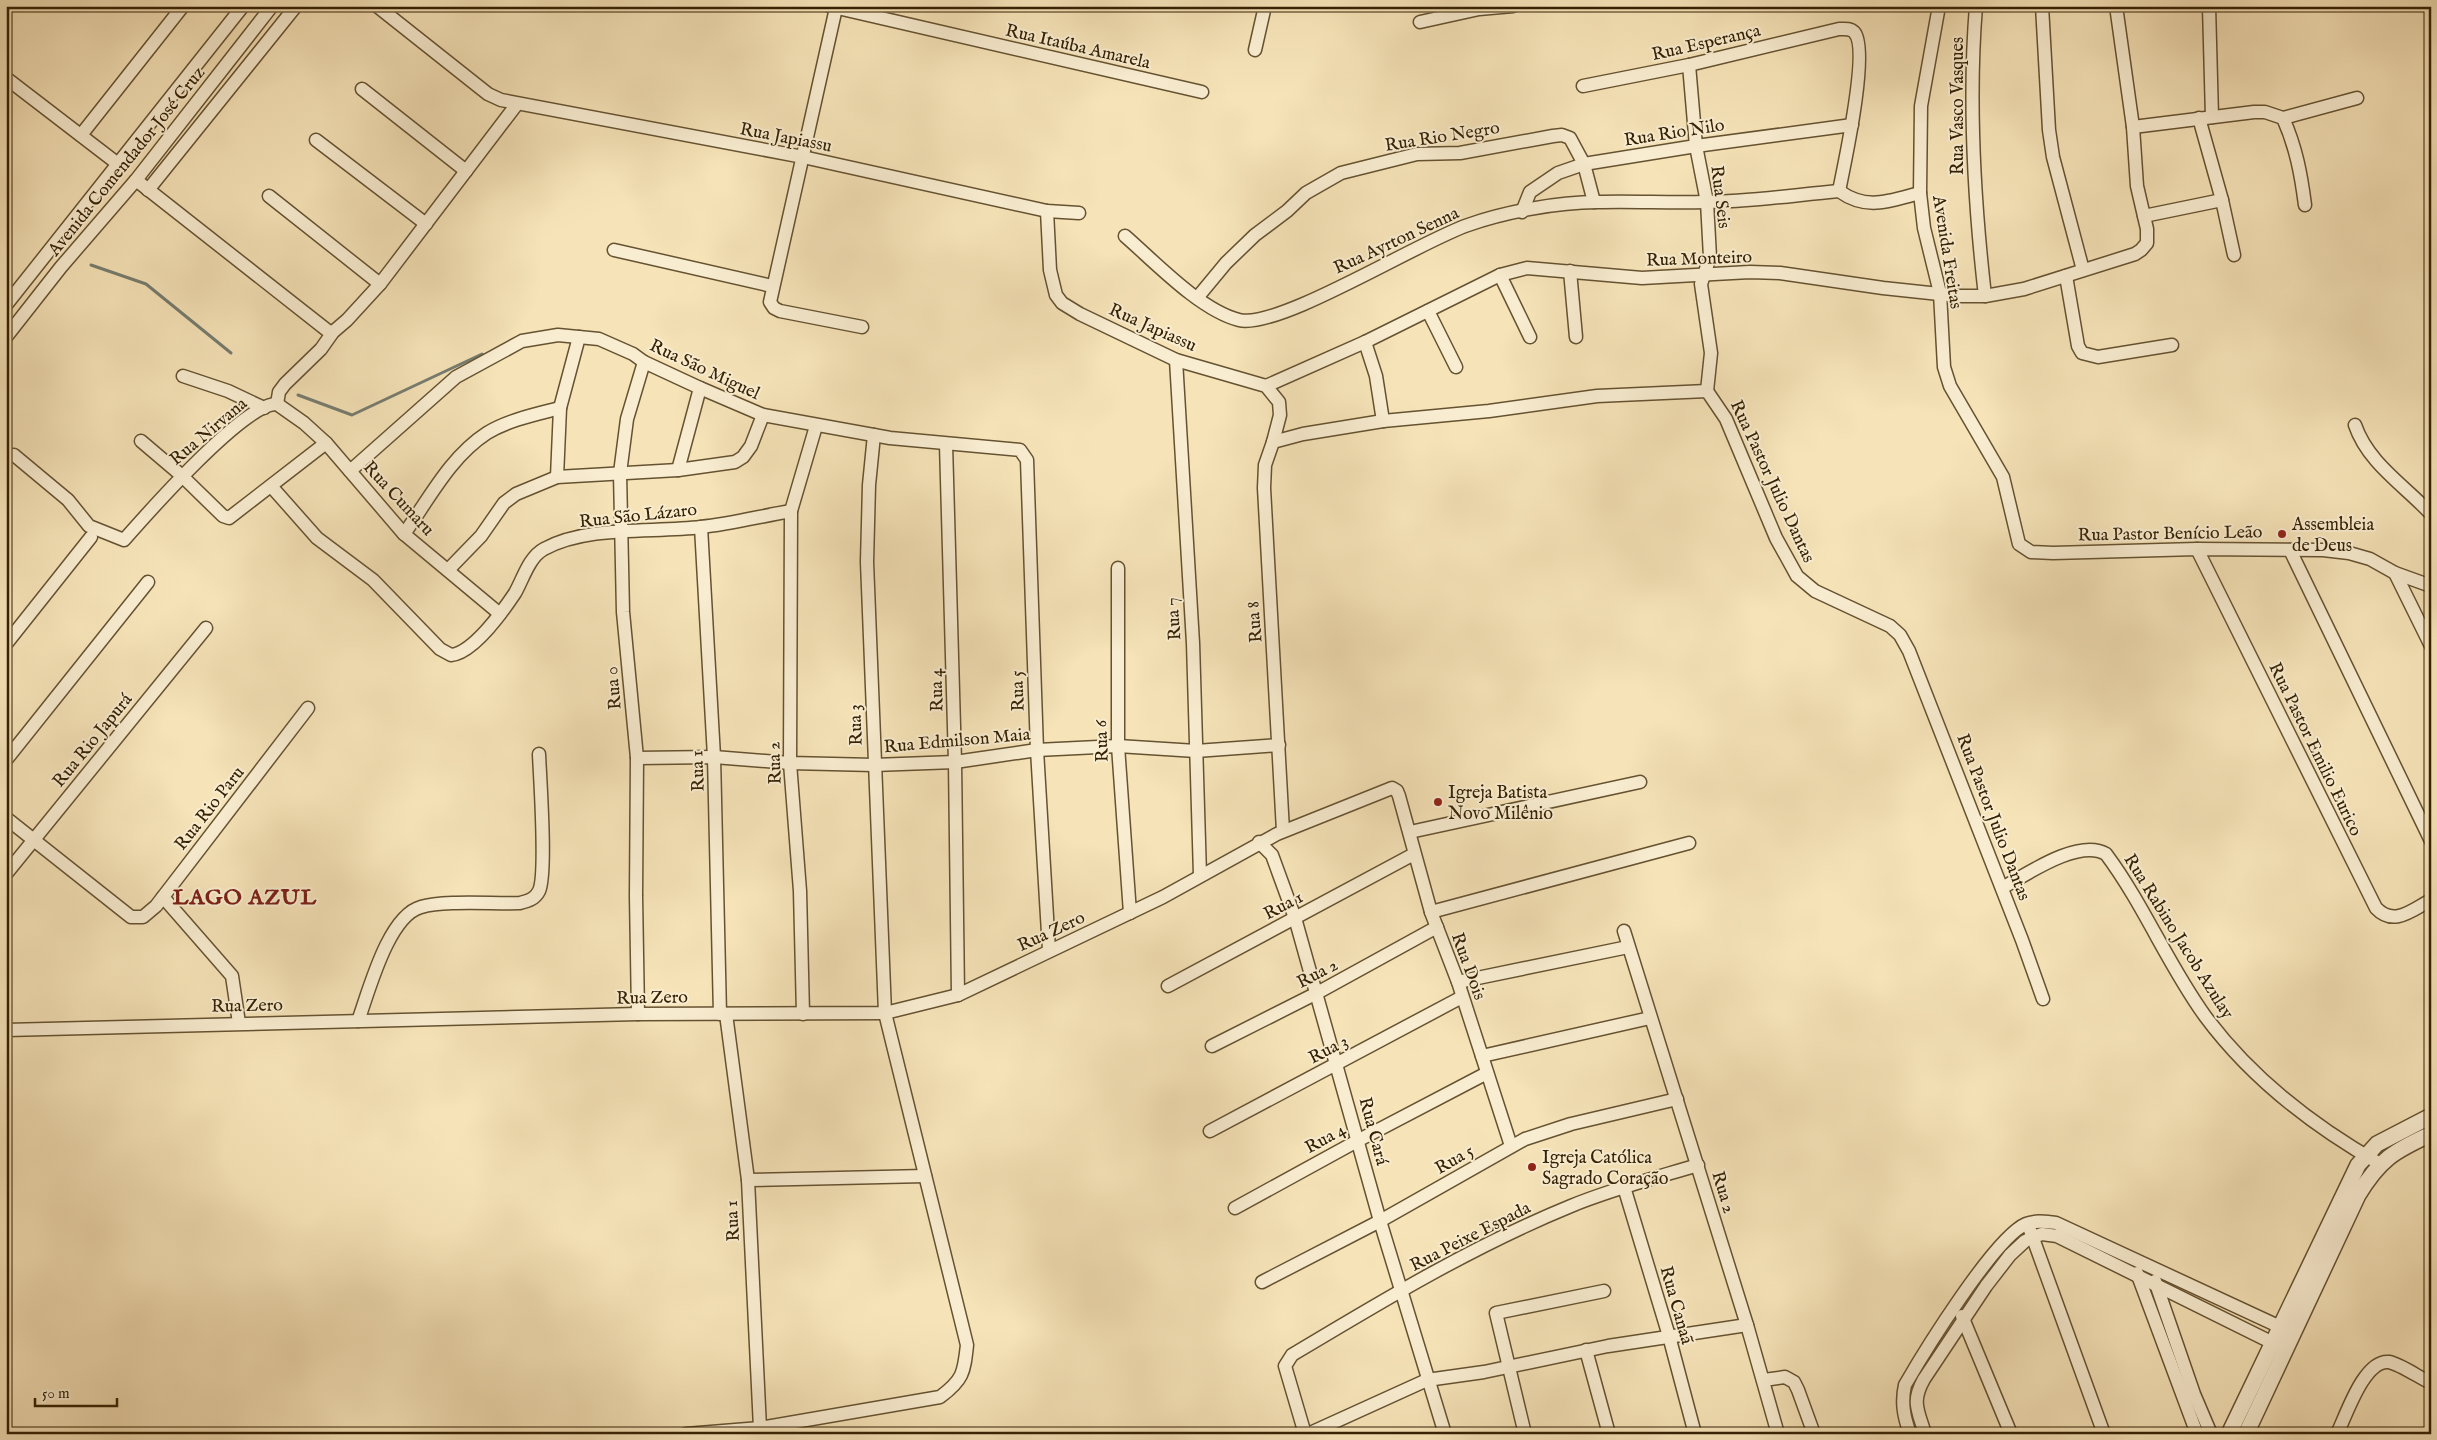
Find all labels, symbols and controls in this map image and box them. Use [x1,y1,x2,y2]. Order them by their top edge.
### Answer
street label: Rua Itaúba Amarela [1003,20,1153,75]
street label: Rua Esperança [1650,20,1763,67]
street label: Rua Vasco Vasques [1947,37,1970,175]
street label: Avenida Comendador José Cruz [43,63,211,262]
street label: Rua Rio Nilo [1622,114,1726,153]
street label: Rua Rio Negro [1383,117,1502,158]
street label: Rua Japiassu [738,118,834,159]
street label: Rua Seis [1704,164,1735,230]
street label: Avenida Freitas [1926,193,1967,311]
street label: Rua Ayrton Senna [1330,202,1463,280]
street label: Rua Monteiro [1646,246,1753,273]
street label: Rua Japiassu [1105,299,1200,358]
street label: Rua São Miguel [645,335,763,406]
street label: Rua Nirvana [165,393,253,471]
street label: Rua Pastor Julio Dantas [1724,397,1819,567]
street label: Rua Cumaru [357,457,439,541]
street label: Rua São Lázaro [578,499,698,534]
place label: Assembleia de Deus [2291,514,2374,558]
street label: Rua Pastor Benício Leão [2078,521,2263,548]
marker: Assembleia de Deus [2276,528,2288,540]
street label: Rua 7 [1162,597,1187,641]
street label: Rua 8 [1242,600,1269,644]
street label: Rua Pastor Emilio Eurico [2263,659,2367,841]
street label: Rua 0 [601,665,628,711]
street label: Rua 4 [926,668,949,712]
street label: Rua 5 [1006,669,1031,712]
street label: Rua Rio Japurá [48,689,138,793]
street label: Rua 3 [844,704,869,746]
street label: Rua 6 [1090,719,1115,762]
street label: Rua Edmilson Maia [883,724,1032,759]
street label: Rua Pastor Julio Dantas [1950,731,2035,904]
street label: Rua 2 [763,741,788,785]
street label: Rua 1 [686,750,711,792]
street label: Rua Rio Paru [170,762,250,856]
place label: Igreja Batista Novo Milênio [1448,782,1553,826]
marker: Igreja Batista Novo Milênio [1432,796,1444,808]
street label: Rua Rabino Jacob Azulay [2118,850,2238,1024]
district label: LAGO AZUL [173,884,317,912]
street label: Rua 1 [1260,886,1307,926]
street label: Rua Zero [1014,907,1089,958]
street label: Rua Dois [1445,930,1490,1003]
street label: Rua 2 [1293,954,1342,995]
street label: Rua Zero [616,986,688,1011]
street label: Rua Zero [211,994,283,1019]
street label: Rua 3 [1305,1030,1352,1070]
street label: Rua Cará [1352,1095,1393,1168]
street label: Rua 4 [1301,1119,1350,1160]
street label: Rua 5 [1431,1140,1479,1181]
place label: Igreja Católica Sagrado Coração [1542,1147,1669,1191]
marker: Igreja Católica Sagrado Coração [1526,1161,1538,1173]
street label: Rua 2 [1705,1168,1740,1216]
street label: Rua Peixe Espada [1406,1197,1535,1278]
street label: Rua 1 [721,1200,746,1242]
street label: Rua Canaã [1653,1264,1698,1347]
scale bar [35,1375,118,1407]
text: 50 m [42,1384,70,1403]

